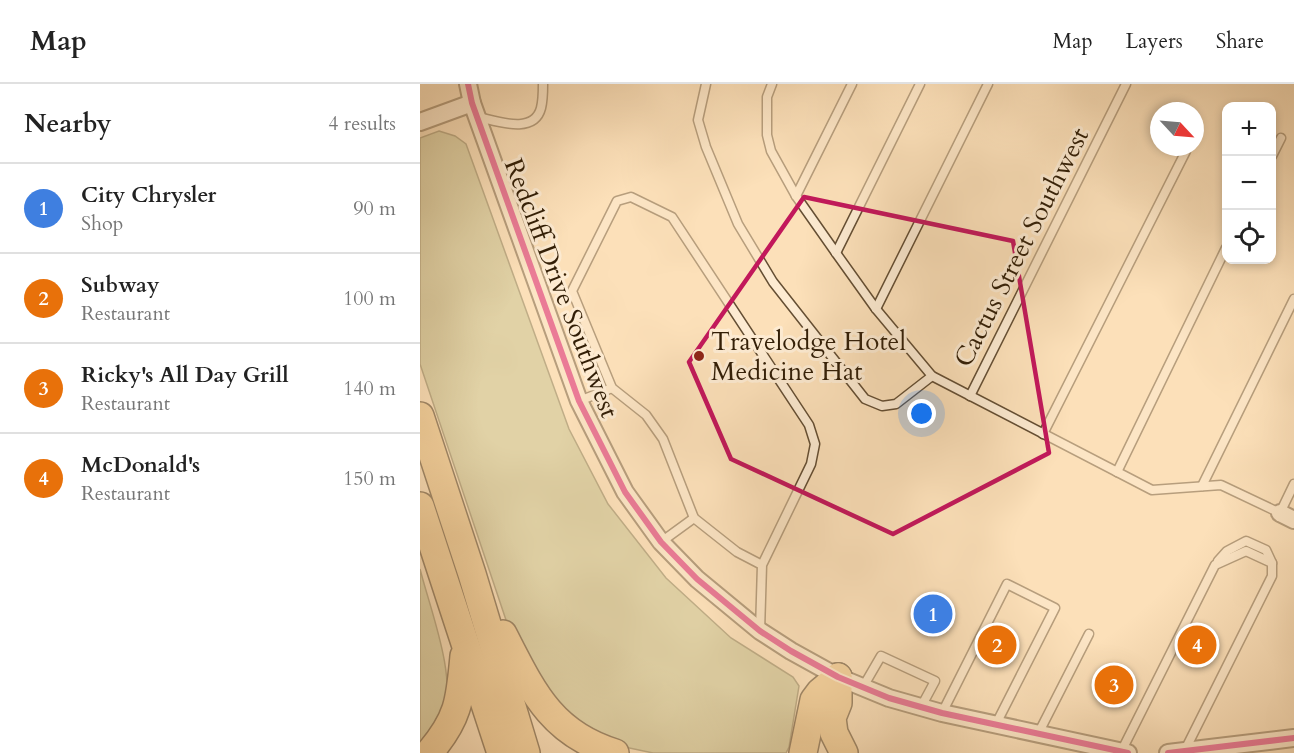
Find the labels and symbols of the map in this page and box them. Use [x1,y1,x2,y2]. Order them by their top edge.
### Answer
north arrow [1150,102,1204,156]
street label: Cactus Street Southwest [946,122,1097,373]
street label: Redcliff Drive Southwest [496,153,627,423]
place label: Travelodge Hotel Medicine Hat [711,324,906,389]
marker: Travelodge Hotel Medicine Hat [692,349,706,363]
your location [907,399,936,428]
pin: 1 [914,592,952,636]
pin: 2 [978,622,1016,668]
pin: 4 [1178,622,1216,668]
pin: 3 [1094,662,1134,708]

